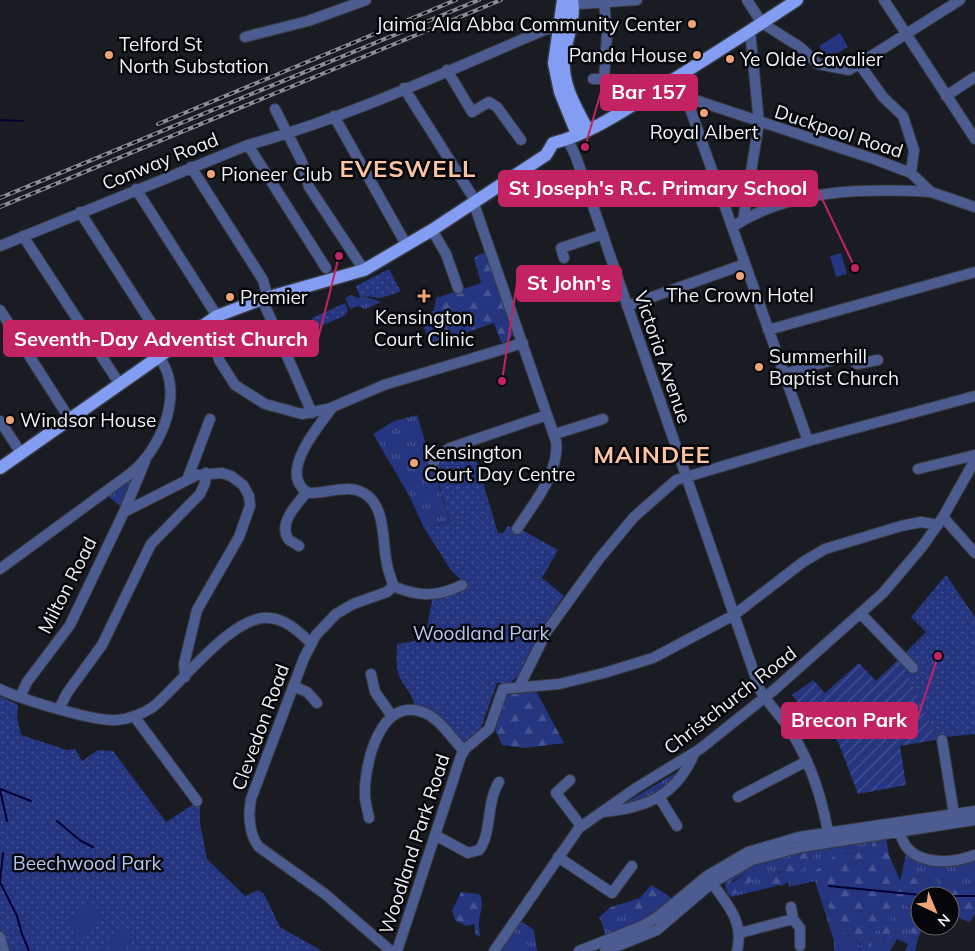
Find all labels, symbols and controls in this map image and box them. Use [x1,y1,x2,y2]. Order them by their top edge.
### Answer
place label: Jaima Ala Abba Community Center [376,12,682,36]
marker: Jaima Ala Abba Community Center [686,18,698,30]
place label: Telford St North Substation [119,32,269,78]
place label: Panda House [569,43,687,67]
place label: Ye Olde Cavalier [739,47,883,71]
marker: Telford St North Substation [103,49,115,61]
marker: Panda House [691,49,703,61]
marker: Ye Olde Cavalier [724,53,736,65]
callout: Bar 157 [601,75,697,110]
text: Bar 157 [611,79,687,104]
street label: Duckpool Road [772,99,906,163]
marker: Royal Albert [698,107,710,119]
place label: Royal Albert [650,120,759,144]
street label: Conway Road [98,127,222,195]
district label: EVESWELL [340,153,476,183]
place label: Pioneer Club [221,162,332,186]
marker: Pioneer Club [205,168,217,180]
callout: St Joseph's R.C. Primary School [499,171,817,206]
text: St Joseph's R.C. Primary School [509,175,807,200]
callout: St John's [517,266,621,301]
text: St John's [527,270,611,295]
marker: The Crown Hotel [734,270,746,282]
place label: The Crown Hotel [666,283,814,307]
place label: Premier [240,285,308,309]
street label: Victoria Avenue [629,288,697,426]
marker: Kensington Court Clinic [417,289,431,303]
marker: Premier [224,291,236,303]
place label: Kensington Court Clinic [374,305,474,351]
callout: Seventh-Day Adventist Church [4,321,318,356]
text: Seventh-Day Adventist Church [14,326,308,351]
place label: Summerhill Baptist Church [769,344,899,390]
marker: Summerhill Baptist Church [753,361,765,373]
place label: Windsor House [20,408,156,432]
marker: Windsor House [4,414,16,426]
district label: MAINDEE [593,439,711,469]
place label: Kensington Court Day Centre [424,440,575,486]
marker: Kensington Court Day Centre [408,457,420,469]
street label: Milton Road [32,533,102,637]
park label: Woodland Park [413,621,549,645]
street label: Christchurch Road [659,641,801,759]
street label: Clevedon Road [226,660,294,794]
callout: Brecon Park [782,703,917,738]
text: Brecon Park [791,707,908,732]
street label: Woodland Park Road [374,751,454,937]
park label: Beechwood Park [13,851,161,875]
north arrow [910,886,960,936]
text: N [934,910,954,930]

